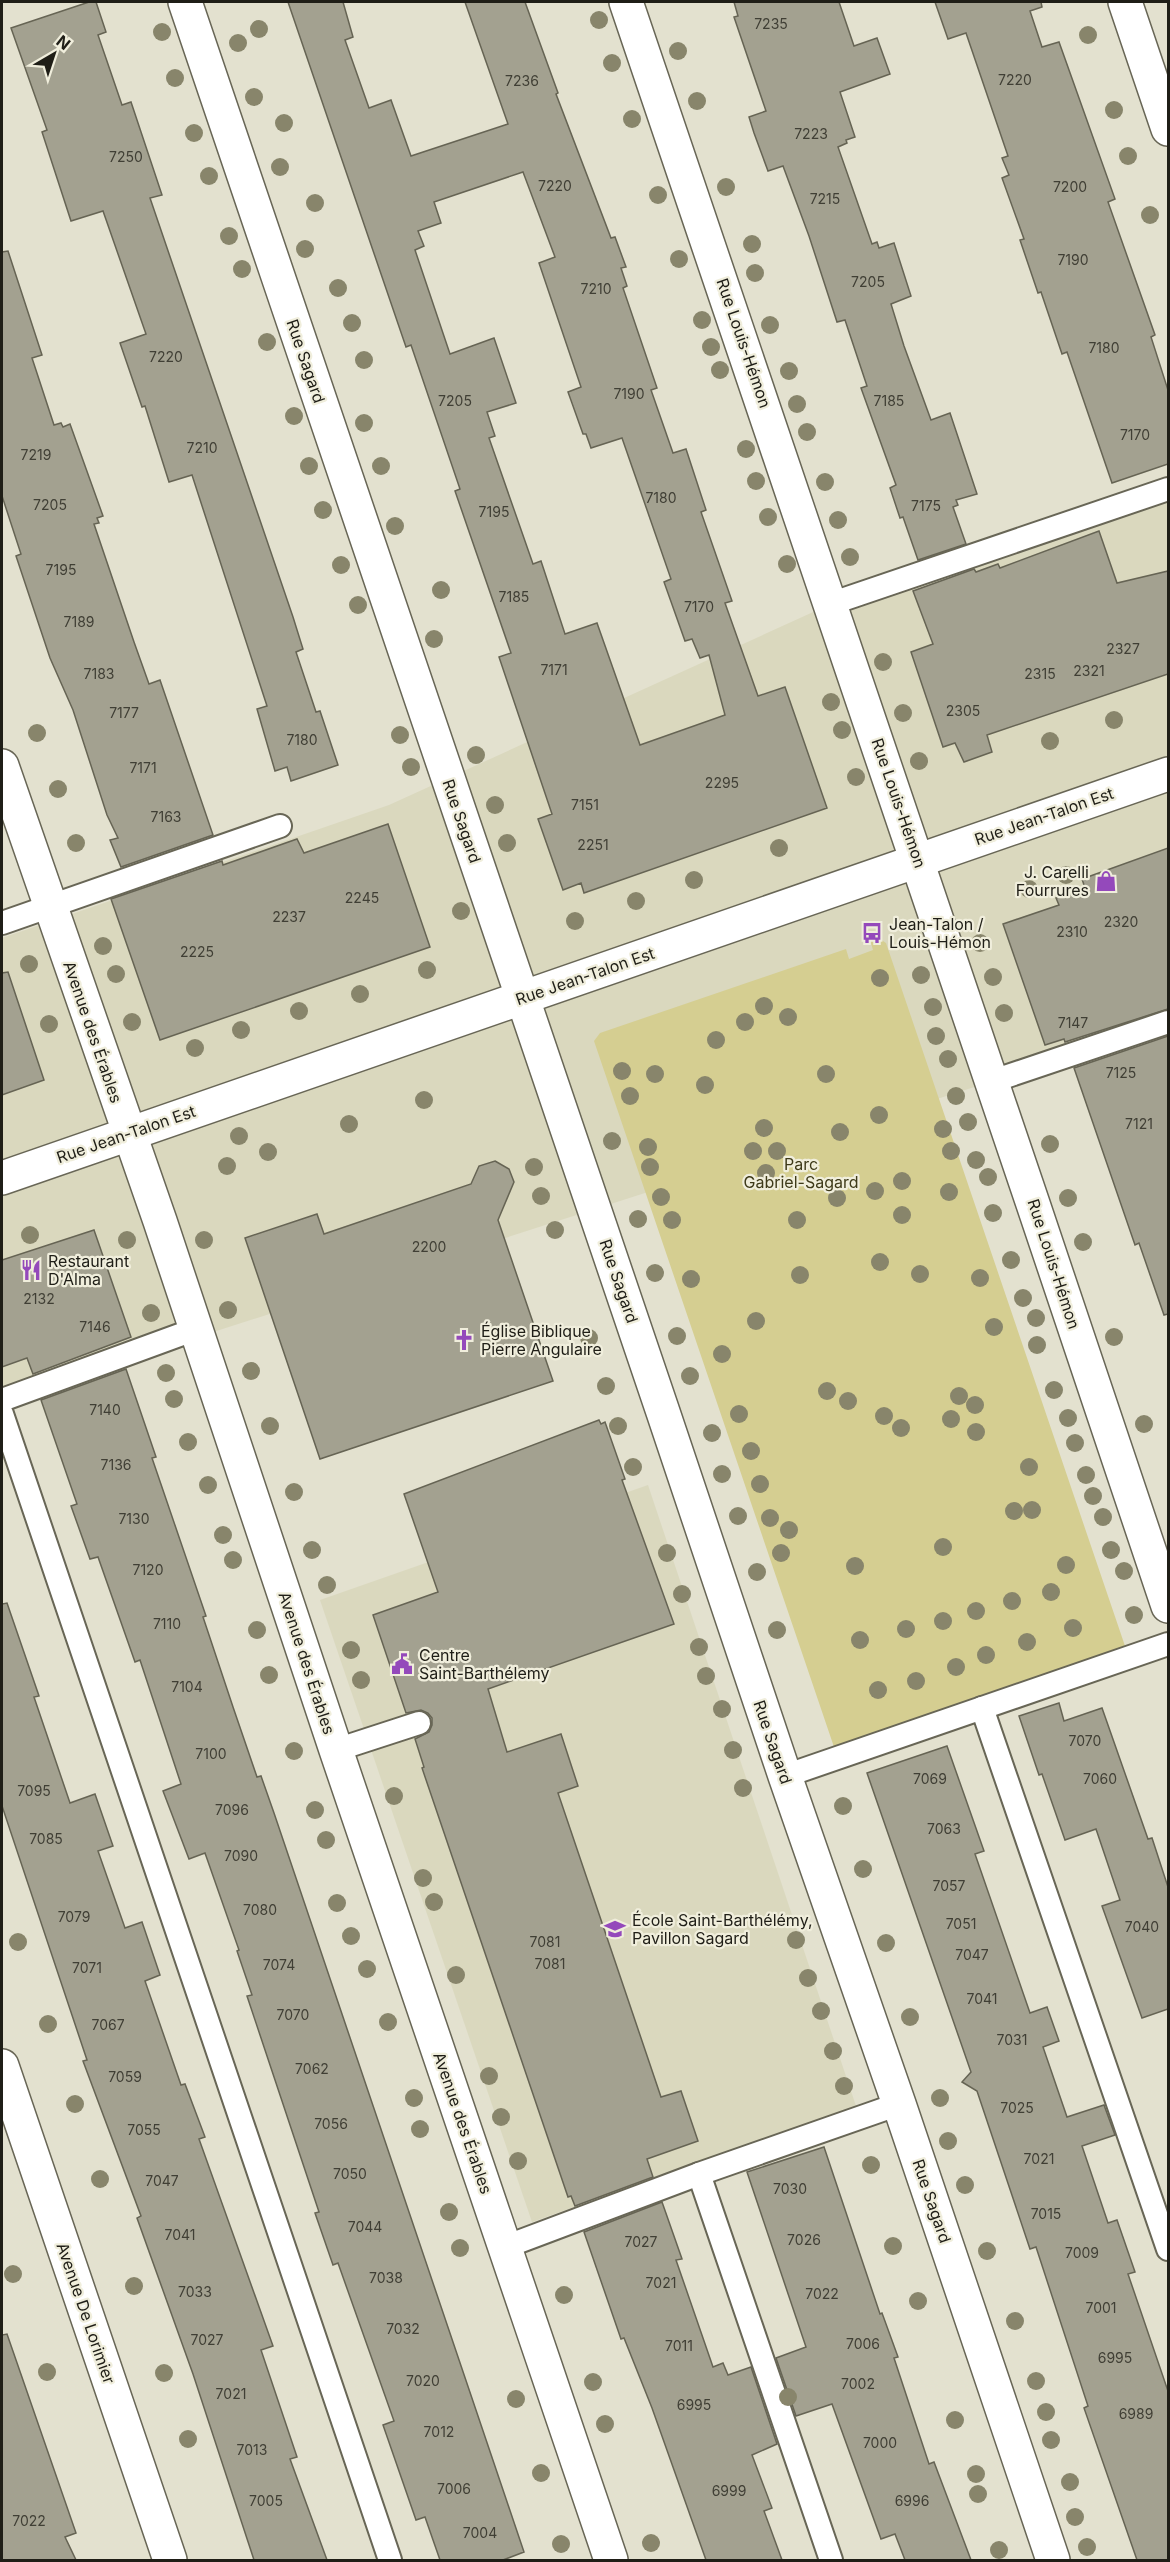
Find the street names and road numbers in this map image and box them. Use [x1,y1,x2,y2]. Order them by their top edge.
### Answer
street label: Rue Louis-Hémon [712,276,776,410]
street label: Rue Sagard [282,317,330,405]
street label: Rue Louis-Hémon [867,736,931,870]
street label: Rue Sagard [438,777,486,865]
street label: Rue Jean-Talon Est [972,783,1116,849]
street label: Rue Jean-Talon Est [513,943,657,1009]
street label: Avenue des Érables [59,958,127,1106]
street label: Rue Jean-Talon Est [54,1101,198,1167]
street label: Rue Louis-Hémon [1024,1196,1084,1332]
street label: Rue Sagard [595,1237,643,1325]
street label: Avenue des Érables [274,1589,340,1737]
street label: Rue Sagard [749,1698,797,1786]
street label: Avenue des Érables [429,2049,497,2197]
street label: Rue Sagard [908,2157,956,2245]
street label: Avenue De Lorimier [52,2240,120,2386]

